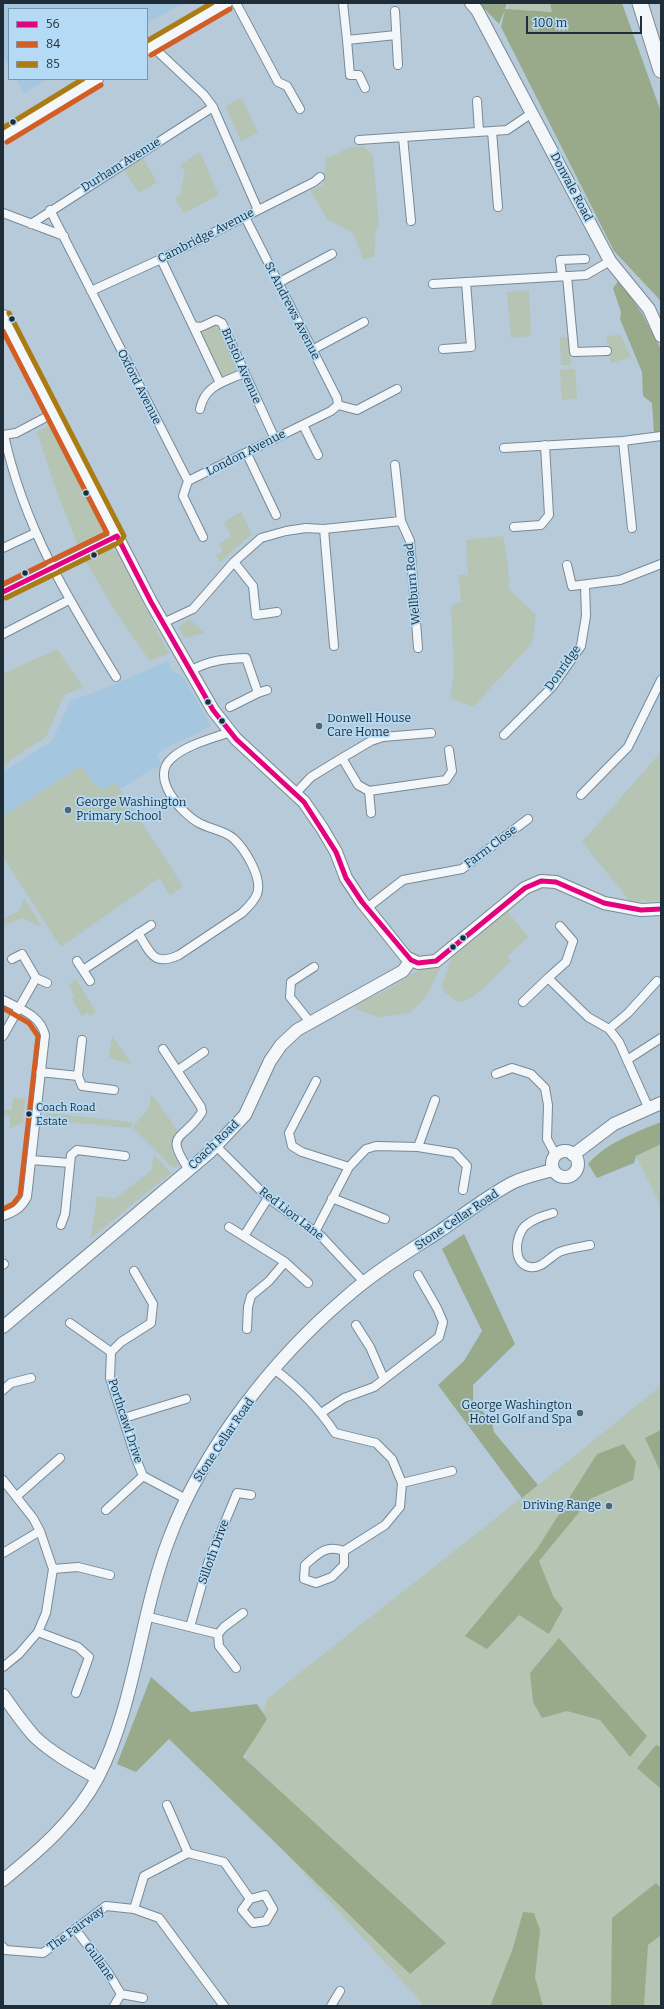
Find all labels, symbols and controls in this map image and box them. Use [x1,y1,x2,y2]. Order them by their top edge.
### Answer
legend [8,8,148,80]
scale bar [528,8,644,34]
text: 100 m [533,16,567,30]
text: 56 [46,17,59,31]
text: 84 [46,37,60,51]
text: 85 [46,57,60,71]
unlabelled marker [8,117,18,127]
street label: Durham Avenue [79,135,163,195]
street label: Donvale Road [547,150,595,224]
street label: Cambridge Avenue [156,206,256,266]
street label: St Andrews Avenue [261,260,323,362]
unlabelled marker [7,314,17,324]
street label: Bristol Avenue [218,326,264,406]
street label: Oxford Avenue [114,347,164,427]
street label: London Avenue [204,427,288,479]
unlabelled marker [81,488,91,498]
street label: Wellburn Road [402,542,424,626]
unlabelled marker [89,550,99,560]
unlabelled marker [20,568,30,578]
street label: Donridge [542,643,584,693]
unlabelled marker [203,697,213,707]
place label: Donwell House Care Home [327,712,411,740]
unlabelled marker [217,716,227,726]
marker: Donwell House Care Home [314,721,324,731]
place label: George Washington Primary School [76,796,186,824]
marker: George Washington Primary School [63,805,73,815]
street label: Farm Close [462,823,520,871]
unlabelled marker [458,933,468,943]
unlabelled marker [448,942,458,952]
place label: Coach Road Estate [36,1101,95,1127]
marker: Coach Road Estate [24,1109,34,1119]
street label: Coach Road [186,1117,242,1173]
street label: Red Lion Lane [256,1184,326,1244]
street label: Stone Cellar Road [412,1187,502,1253]
street label: Porthcawl Drive [105,1377,145,1465]
street label: Stone Cellar Road [191,1395,257,1485]
place label: George Washington Hotel Golf and Spa [462,1399,572,1427]
marker: George Washington Hotel Golf and Spa [575,1408,585,1418]
place label: Driving Range [523,1499,601,1513]
marker: Driving Range [604,1501,614,1511]
street label: Silloth Drive [196,1518,232,1586]
street label: The Fairway [45,1903,107,1955]
street label: Gullane [80,1940,118,1984]

